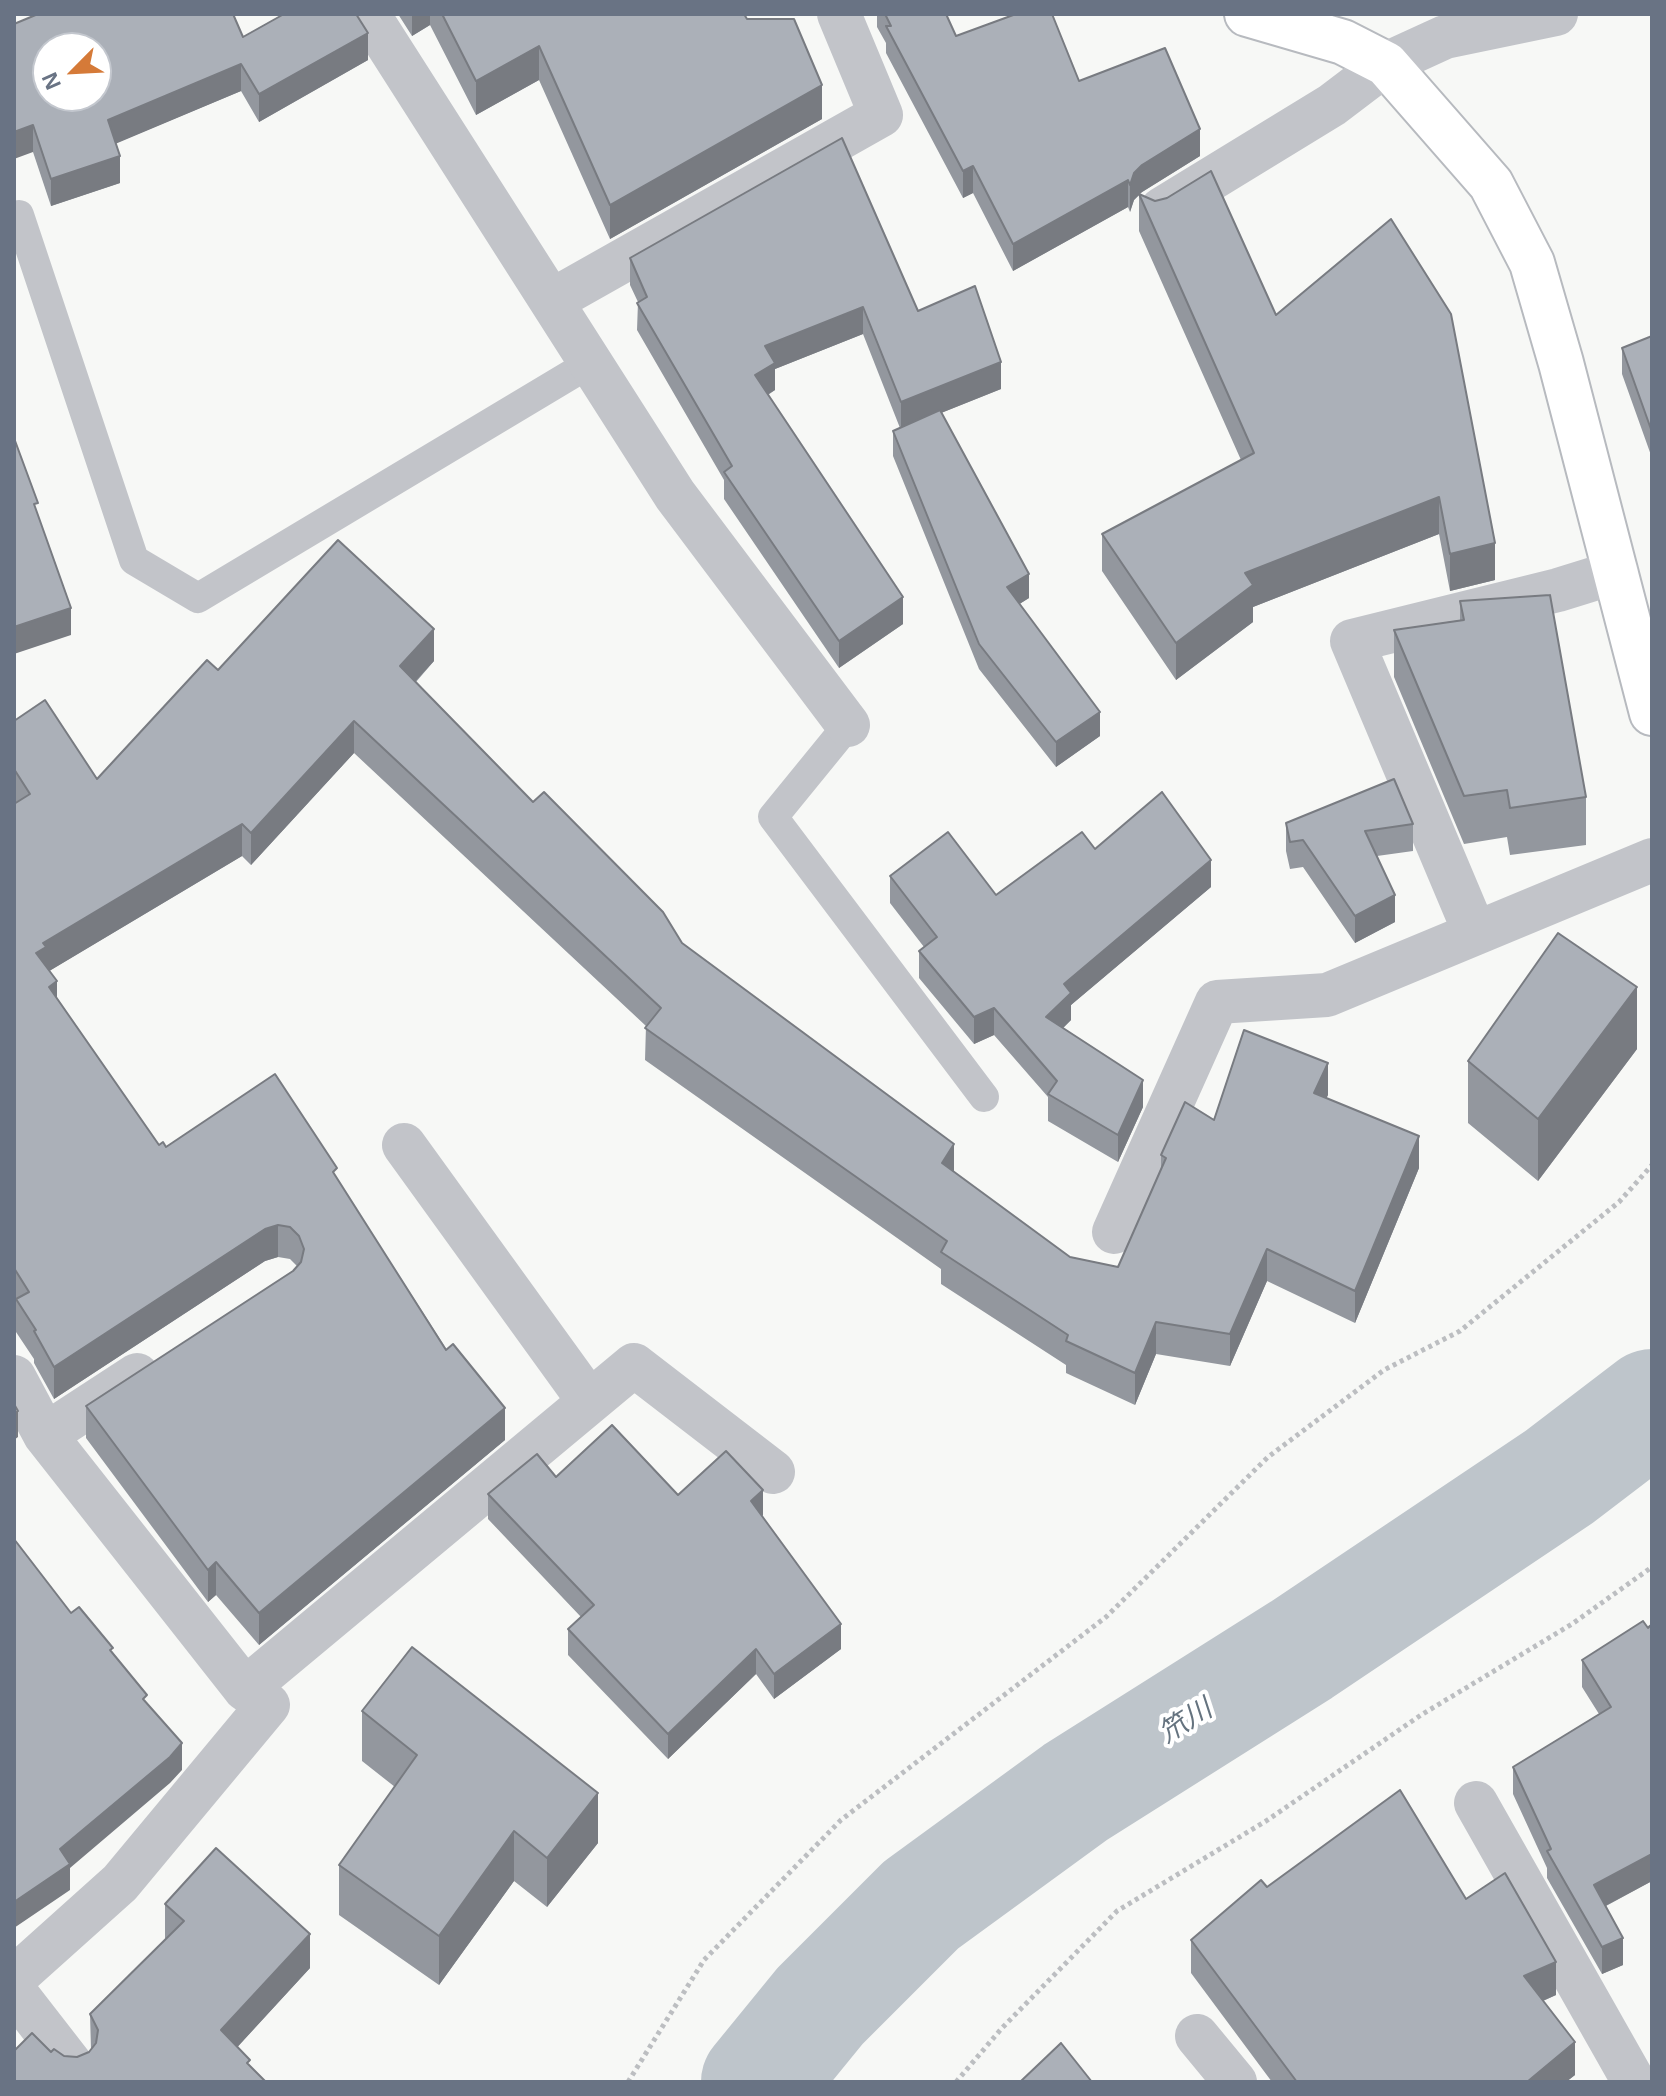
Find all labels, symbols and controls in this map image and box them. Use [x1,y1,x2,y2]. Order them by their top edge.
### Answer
north arrow [32,32,112,112]
text: N [37,69,66,94]
water label: 笊川 [1153,1693,1219,1751]

